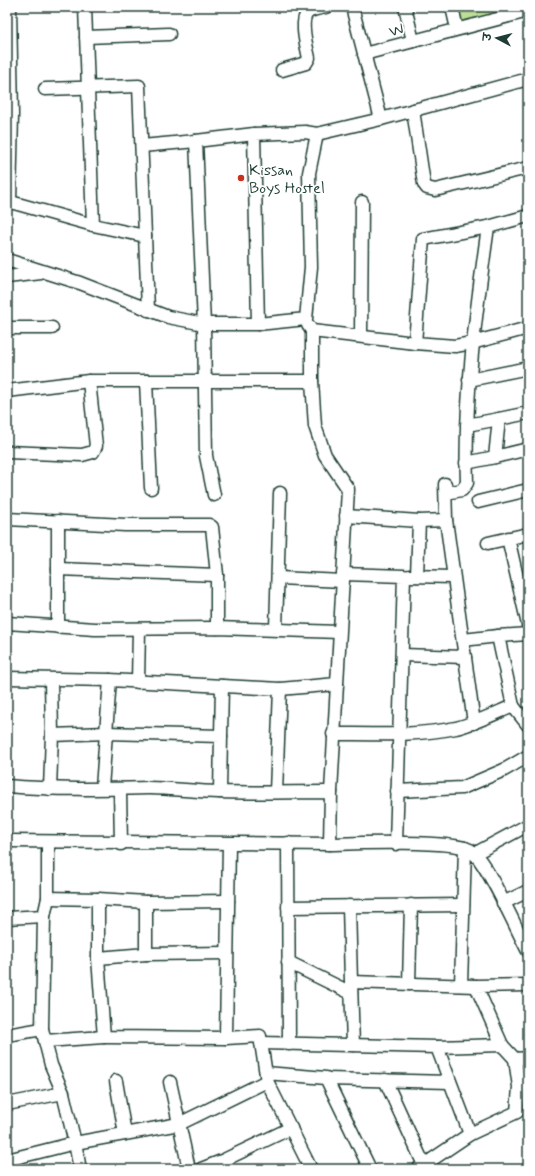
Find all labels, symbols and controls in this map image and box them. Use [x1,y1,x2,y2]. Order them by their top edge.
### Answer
street label: W [387,18,406,42]
north arrow [477,18,517,58]
text: उ [481,31,496,42]
place label: Kissan Boys Hostel [249,160,325,199]
marker: Kissan Boys Hostel [236,173,246,183]

